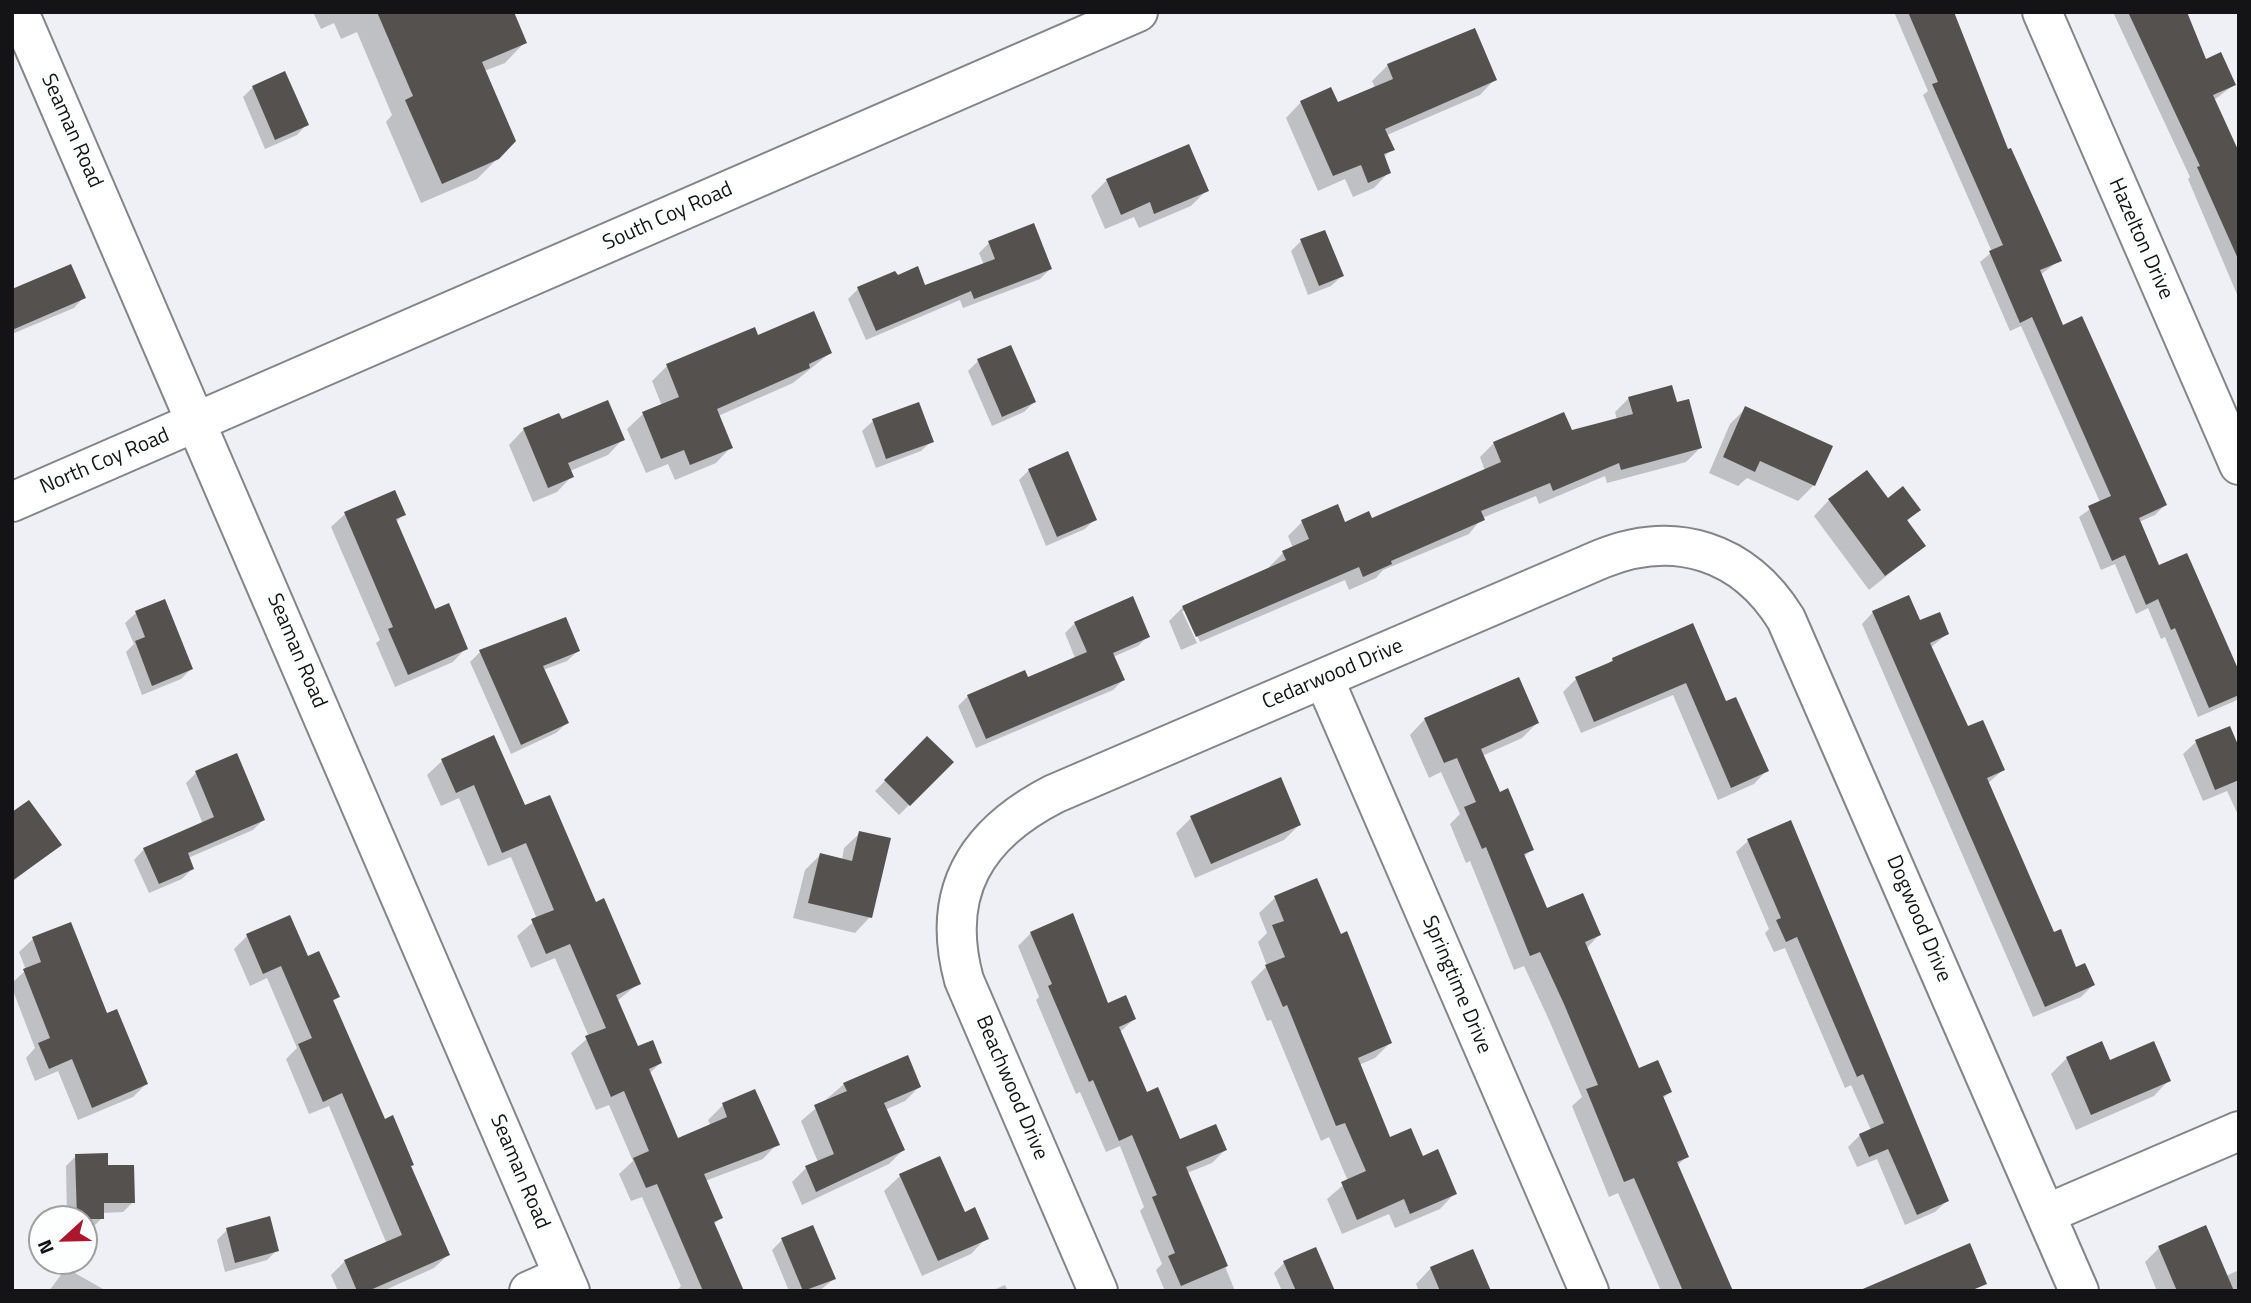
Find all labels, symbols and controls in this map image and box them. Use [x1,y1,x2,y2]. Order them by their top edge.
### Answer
street label: Seaman Road [35,70,107,192]
street label: Hazelton Drive [2102,175,2178,303]
street label: South Coy Road [599,177,737,257]
street label: North Coy Road [37,423,173,501]
street label: Seaman Road [261,590,331,712]
street label: Cedarwood Drive [1259,634,1407,716]
street label: Dogwood Drive [1880,852,1956,986]
street label: Springtime Drive [1416,912,1496,1058]
street label: Beachwood Drive [969,1012,1053,1164]
street label: Seaman Road [484,1111,554,1233]
north arrow [28,1205,98,1275]
text: N [29,1236,61,1259]

